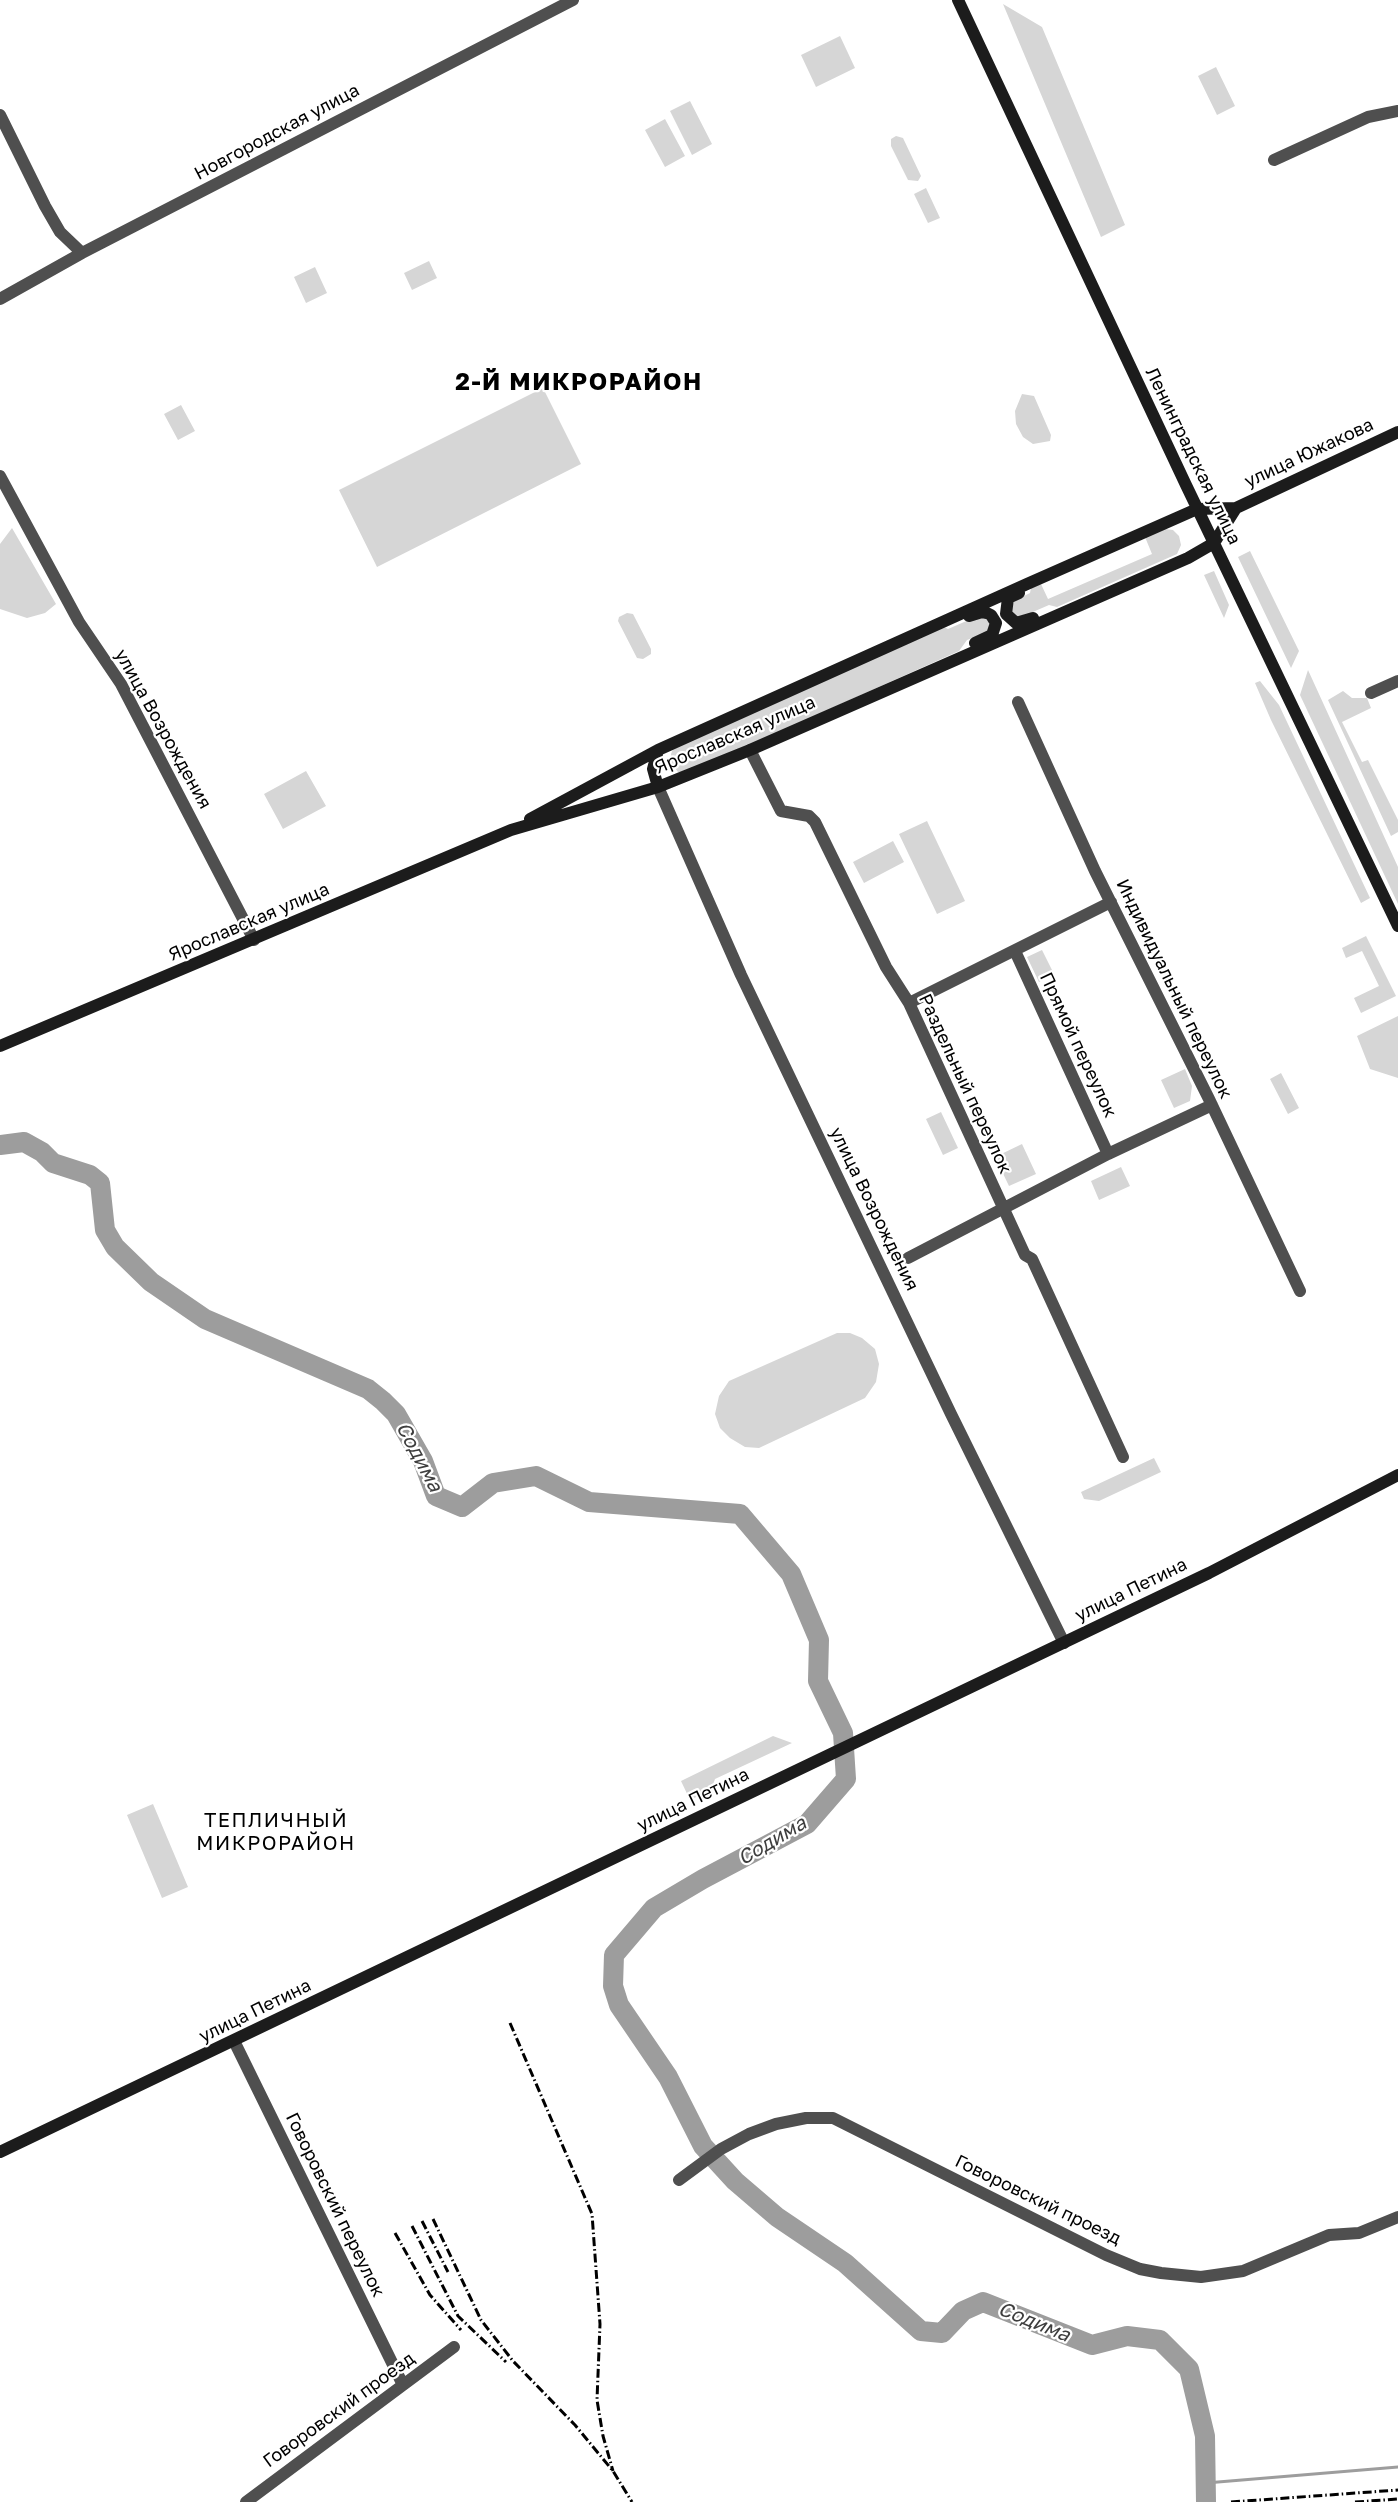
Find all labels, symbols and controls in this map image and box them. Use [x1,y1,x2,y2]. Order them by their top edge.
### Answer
street label: Новгородская улица [191,79,363,185]
street label: Ленинградская улица [1141,364,1245,548]
district label: 2-Й МИКРОРАЙОН [455,368,703,396]
street label: улица Южакова [1241,414,1377,492]
street label: улица Возрождения [110,645,216,813]
street label: Ярославская улица [651,691,819,779]
street label: Индивидуальный переулок [1111,876,1237,1102]
street label: Ярославская улица [165,878,333,966]
street label: Прямой переулок [1035,969,1121,1121]
street label: Раздельный переулок [914,991,1016,1177]
street label: улица Возрождения [825,1124,923,1294]
water label: Содима [391,1418,447,1496]
street label: улица Петина [1071,1554,1191,1626]
street label: улица Петина [633,1764,753,1836]
district label: ТЕПЛИЧНЫЙ МИКРОРАЙОН [196,1809,356,1856]
water label: Содима [734,1811,810,1871]
street label: улица Петина [195,1975,315,2047]
street label: Говоровский переулок [281,2109,389,2301]
street label: Говоровский проезд [951,2150,1125,2250]
water label: Содима [995,2297,1073,2347]
street label: Говоровский проезд [259,2348,419,2472]

